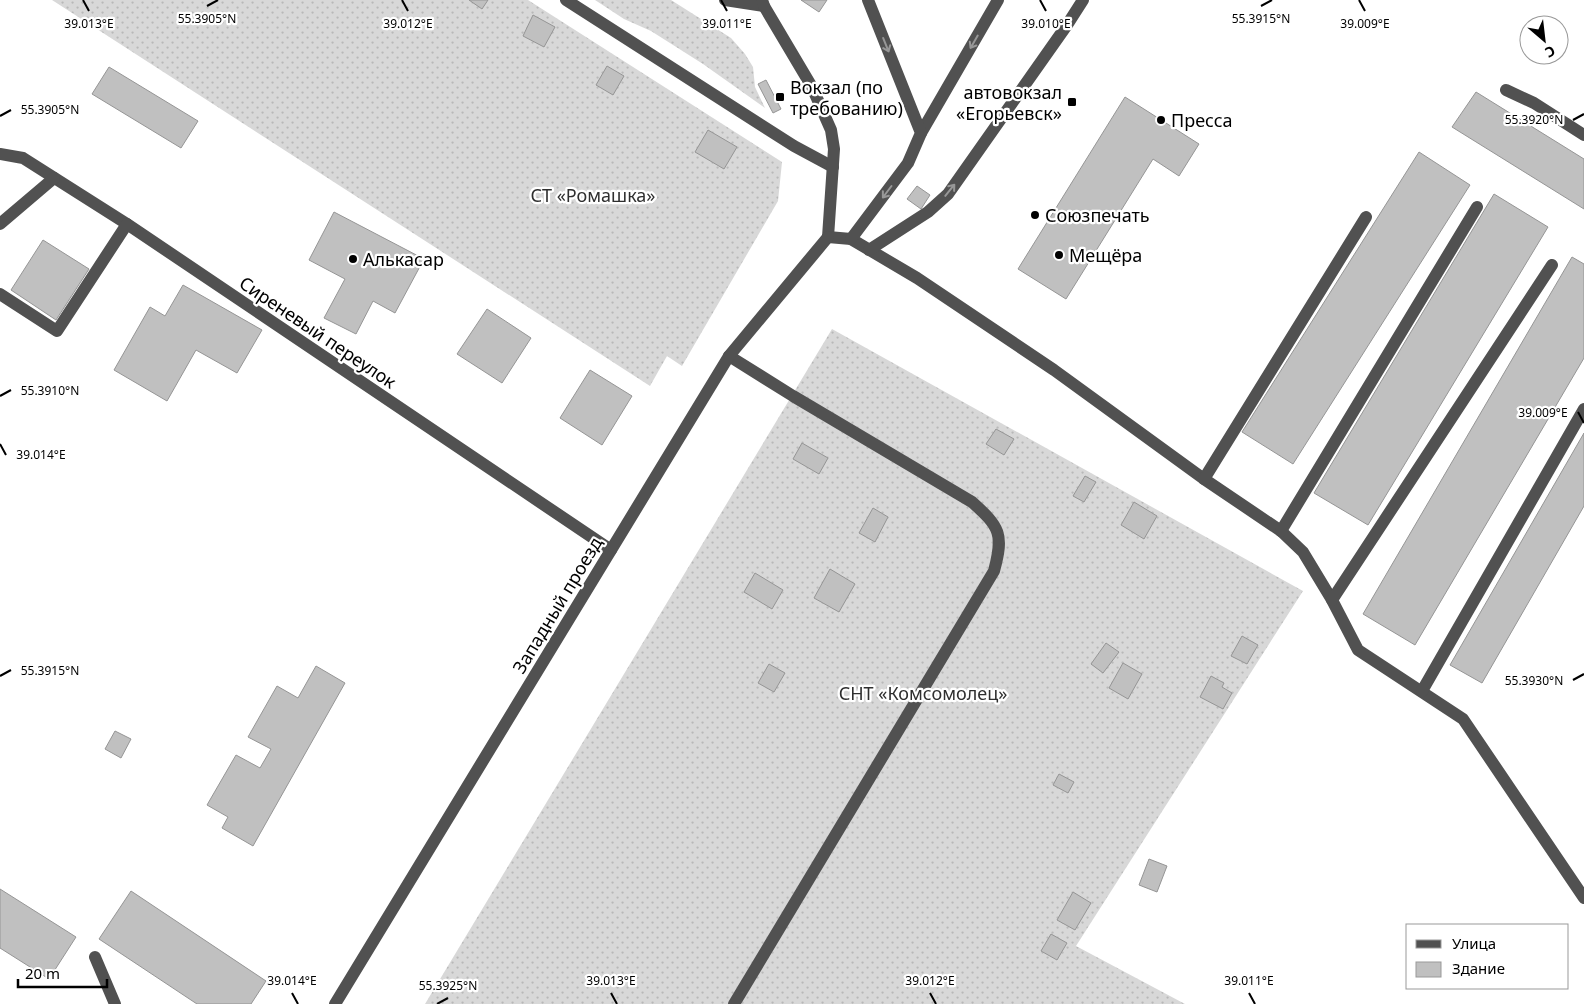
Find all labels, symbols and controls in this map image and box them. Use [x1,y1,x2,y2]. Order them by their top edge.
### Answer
text: 55.3905°N [178,10,236,27]
text: 55.3915°N [1232,10,1290,27]
text: 39.013°E [64,15,114,32]
text: 39.012°E [383,15,433,32]
text: 39.011°E [702,15,752,32]
text: 39.010°E [1021,15,1071,32]
text: 39.009°E [1340,15,1390,32]
north arrow [1519,15,1569,65]
one-way arrow [968,35,978,49]
one-way arrow [881,37,891,52]
text: С [1542,41,1559,62]
place label: Вокзал (по требованию) [790,75,903,120]
place label: автовокзал «Егорьевск» [956,80,1062,125]
marker: Вокзал (по требованию) [774,91,786,103]
marker: автовокзал «Егорьевск» [1066,96,1078,108]
text: 55.3905°N [21,101,79,118]
place label: Пресса [1171,108,1233,132]
text: 55.3920°N [1505,111,1563,128]
marker: Пресса [1155,114,1167,126]
park label: СТ «Ромашка» [530,183,656,207]
one-way arrow [945,184,956,197]
one-way arrow [882,185,892,199]
place label: Союзпечать [1045,203,1150,227]
marker: Союзпечать [1029,209,1041,221]
place label: Мещёра [1069,243,1142,267]
place label: Алькасар [363,247,444,271]
marker: Мещёра [1053,249,1065,261]
marker: Алькасар [347,253,359,265]
street label: Сиреневый переулок [235,270,402,394]
text: 55.3910°N [21,382,79,399]
text: 39.009°E [1518,404,1568,421]
text: 39.014°E [16,446,66,463]
street label: Западный проезд [507,532,607,678]
text: 55.3915°N [21,662,79,679]
text: 55.3930°N [1505,672,1563,689]
park label: СНТ «Комсомолец» [839,681,1007,705]
legend [1406,924,1569,989]
text: Улица [1452,933,1496,953]
scale bar [18,956,106,988]
text: Здание [1452,958,1505,978]
text: 20 m [25,963,60,983]
text: 39.014°E [267,972,317,989]
text: 39.013°E [586,972,636,989]
text: 39.012°E [905,972,955,989]
text: 39.011°E [1224,972,1274,989]
text: 55.3925°N [419,977,477,994]

